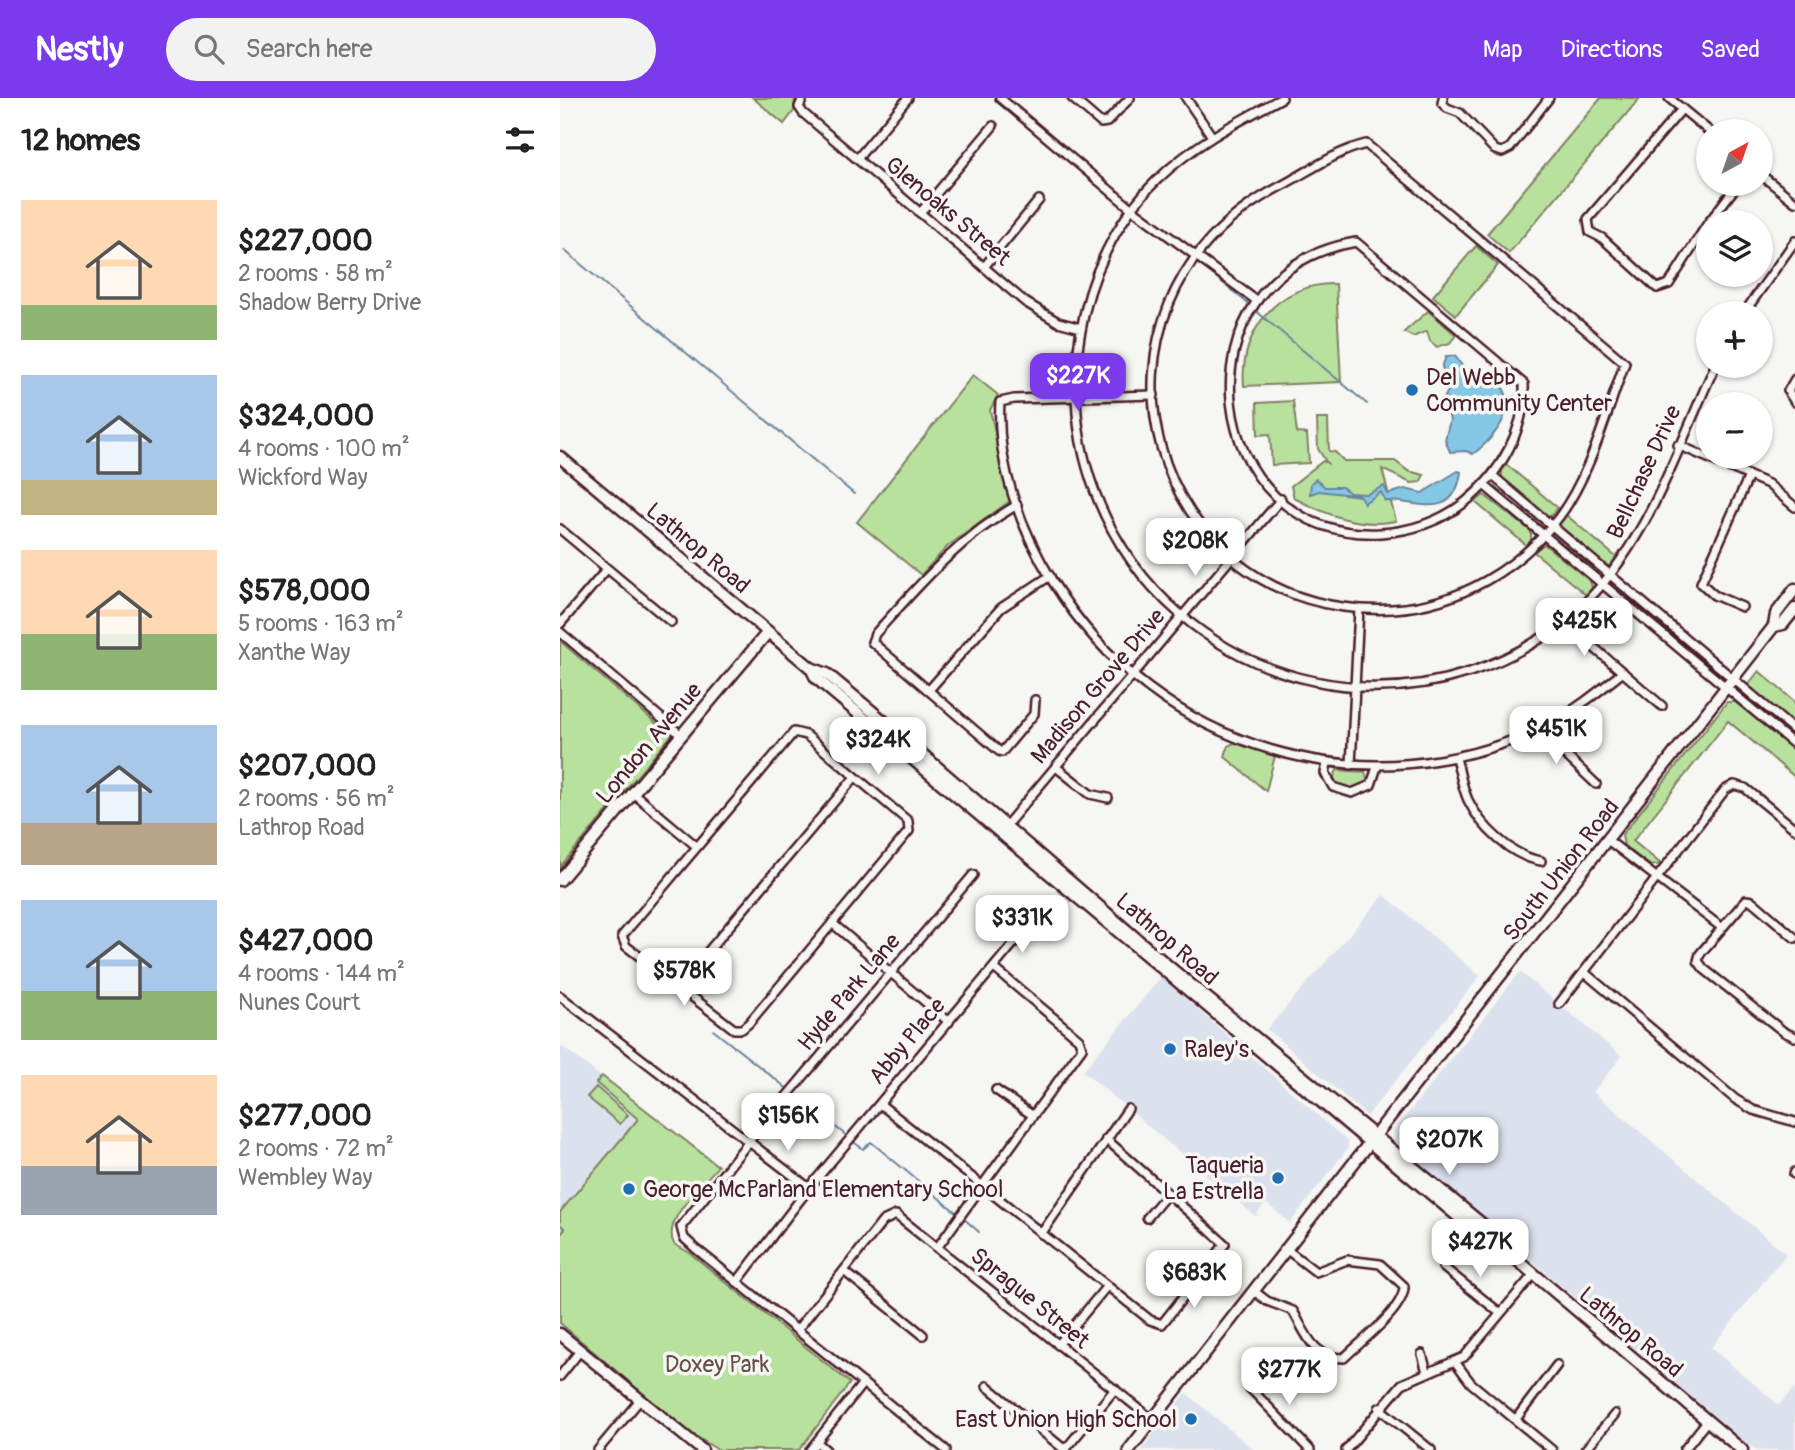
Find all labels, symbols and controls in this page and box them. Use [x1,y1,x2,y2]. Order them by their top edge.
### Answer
search box [166,18,656,81]
text: Nestly [35,29,124,70]
icon: search [190,30,228,68]
text: Search here [246,33,373,65]
text: Map [1483,35,1523,64]
text: Directions [1561,35,1662,64]
text: Saved [1700,35,1760,64]
north arrow [1696,119,1773,196]
map controls [1696,119,1773,469]
icon: filters [501,121,539,159]
text: 12 homes [21,122,140,159]
street label: Glenoaks Street [879,150,1017,272]
button: layers [1696,210,1773,287]
text: $227,000 [238,222,373,259]
icon: home [77,228,161,312]
text: 2 rooms · 58 m² [238,259,393,288]
text: Shadow Berry Drive [238,288,421,317]
button: + [1696,301,1773,378]
pin: $227K [1029,354,1127,413]
text: $227K [1046,361,1110,390]
place label: Del Webb Community Center [1426,363,1612,418]
marker: Del Webb Community Center [1404,382,1420,398]
button: − [1696,392,1773,469]
text: $324,000 [238,397,374,434]
street label: Bellchase Drive [1600,400,1688,543]
icon: home [77,403,161,487]
text: 4 rooms · 100 m² [238,434,410,463]
text: Wickford Way [238,463,368,492]
street label: Lathrop Road [640,496,756,600]
pin: $208K [1146,518,1244,578]
text: $208K [1162,526,1228,555]
text: $578,000 [238,572,371,609]
icon: home [77,578,161,662]
pin: $425K [1535,598,1633,658]
street label: Madison Grove Drive [1024,602,1172,770]
text: $425K [1552,606,1617,635]
text: 5 rooms · 163 m² [238,609,404,638]
text: Xanthe Way [238,638,350,667]
street label: London Avenue [590,676,709,810]
pin: $451K [1507,706,1605,766]
text: $451K [1525,714,1587,743]
pin: $324K [829,718,927,777]
text: $324K [845,725,911,754]
text: $207,000 [238,747,376,784]
icon: home [77,753,161,837]
text: 2 rooms · 56 m² [238,784,395,813]
street label: South Union Road [1496,793,1626,947]
text: Lathrop Road [238,813,365,842]
street label: Lathrop Road [1110,886,1224,992]
pin: $331K [973,896,1071,955]
text: $331K [992,903,1053,932]
text: $427,000 [238,922,373,959]
street label: Hyde Park Lane [791,927,907,1057]
icon: home [77,928,161,1012]
pin: $578K [635,948,733,1008]
text: $578K [653,956,715,985]
text: 4 rooms · 144 m² [238,959,405,988]
text: Nunes Court [238,988,360,1017]
street label: Abby Place [862,991,952,1090]
place label: Raley's [1184,1035,1249,1064]
marker: Raley's [1162,1041,1178,1057]
pin: $156K [739,1094,837,1153]
text: $277,000 [238,1097,372,1134]
text: $156K [757,1101,819,1130]
icon: home [77,1103,161,1187]
pin: $207K [1400,1118,1498,1177]
text: $207K [1415,1125,1483,1154]
text: 2 rooms · 72 m² [238,1134,394,1163]
place label: Taqueria La Estrella [1163,1151,1264,1206]
text: Wembley Way [238,1163,372,1192]
marker: Taqueria La Estrella [1270,1170,1286,1186]
place label: George McParland Elementary School [643,1175,1003,1204]
marker: George McParland Elementary School [621,1181,637,1197]
pin: $427K [1431,1220,1529,1279]
text: $427K [1448,1227,1512,1256]
street label: Sprague Street [965,1241,1096,1355]
pin: $683K [1145,1250,1243,1310]
text: $683K [1162,1258,1226,1287]
street label: Lathrop Road [1573,1280,1689,1384]
pin: $277K [1240,1348,1338,1407]
park label: Doxey Park [665,1350,770,1379]
text: $277K [1257,1355,1321,1384]
place label: East Union High School [955,1405,1177,1434]
marker: East Union High School [1183,1411,1199,1427]

